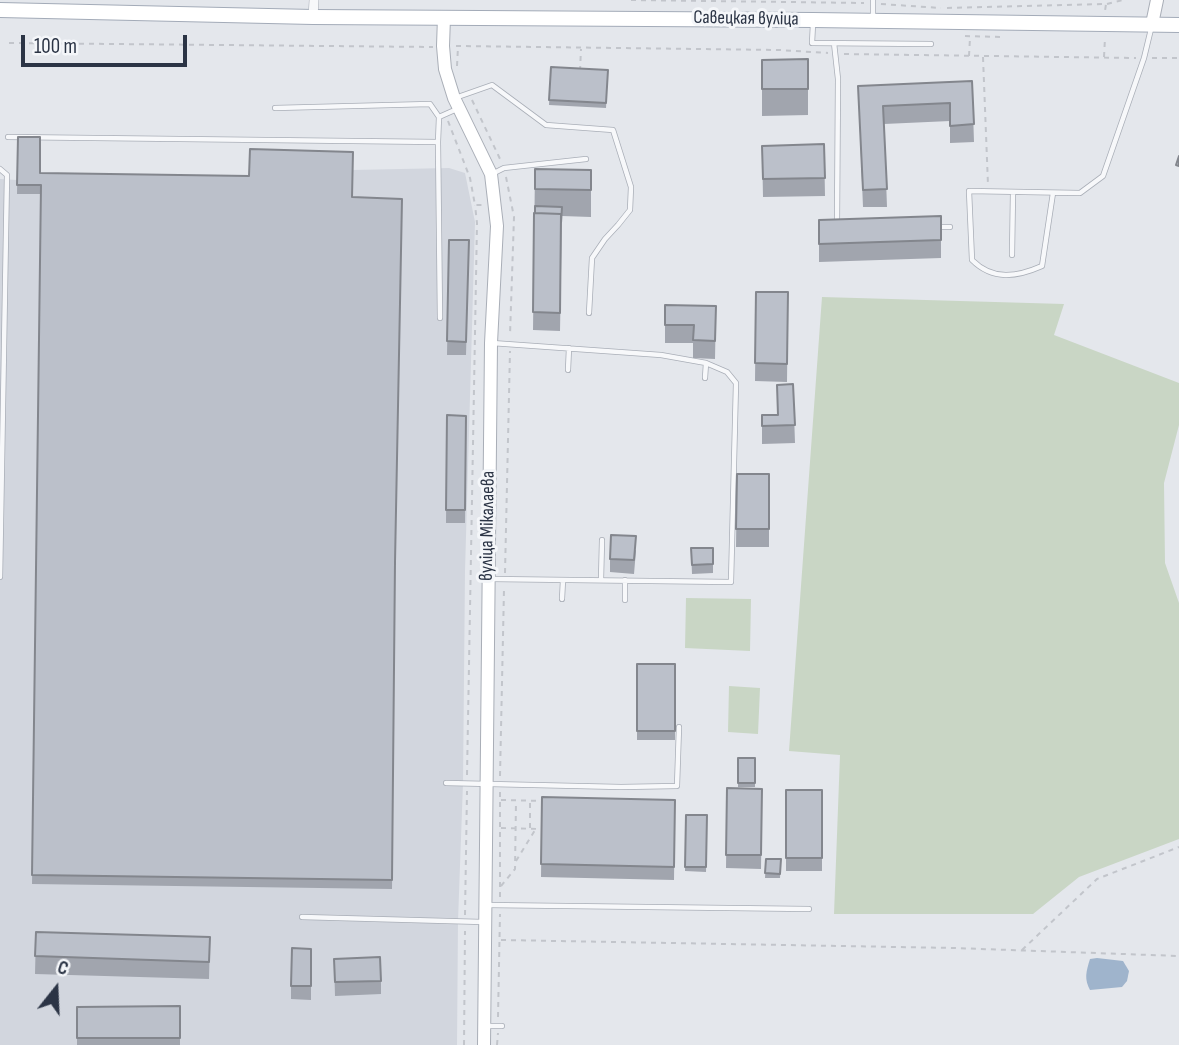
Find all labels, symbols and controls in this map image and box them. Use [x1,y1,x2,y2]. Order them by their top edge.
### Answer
street label: Савецкая вуліца [693,7,799,31]
scale bar [24,21,191,65]
text: 100 m [34,34,77,59]
street label: вуліца Мікалаева [476,471,500,581]
north arrow [21,954,91,1024]
text: С [54,956,71,981]

